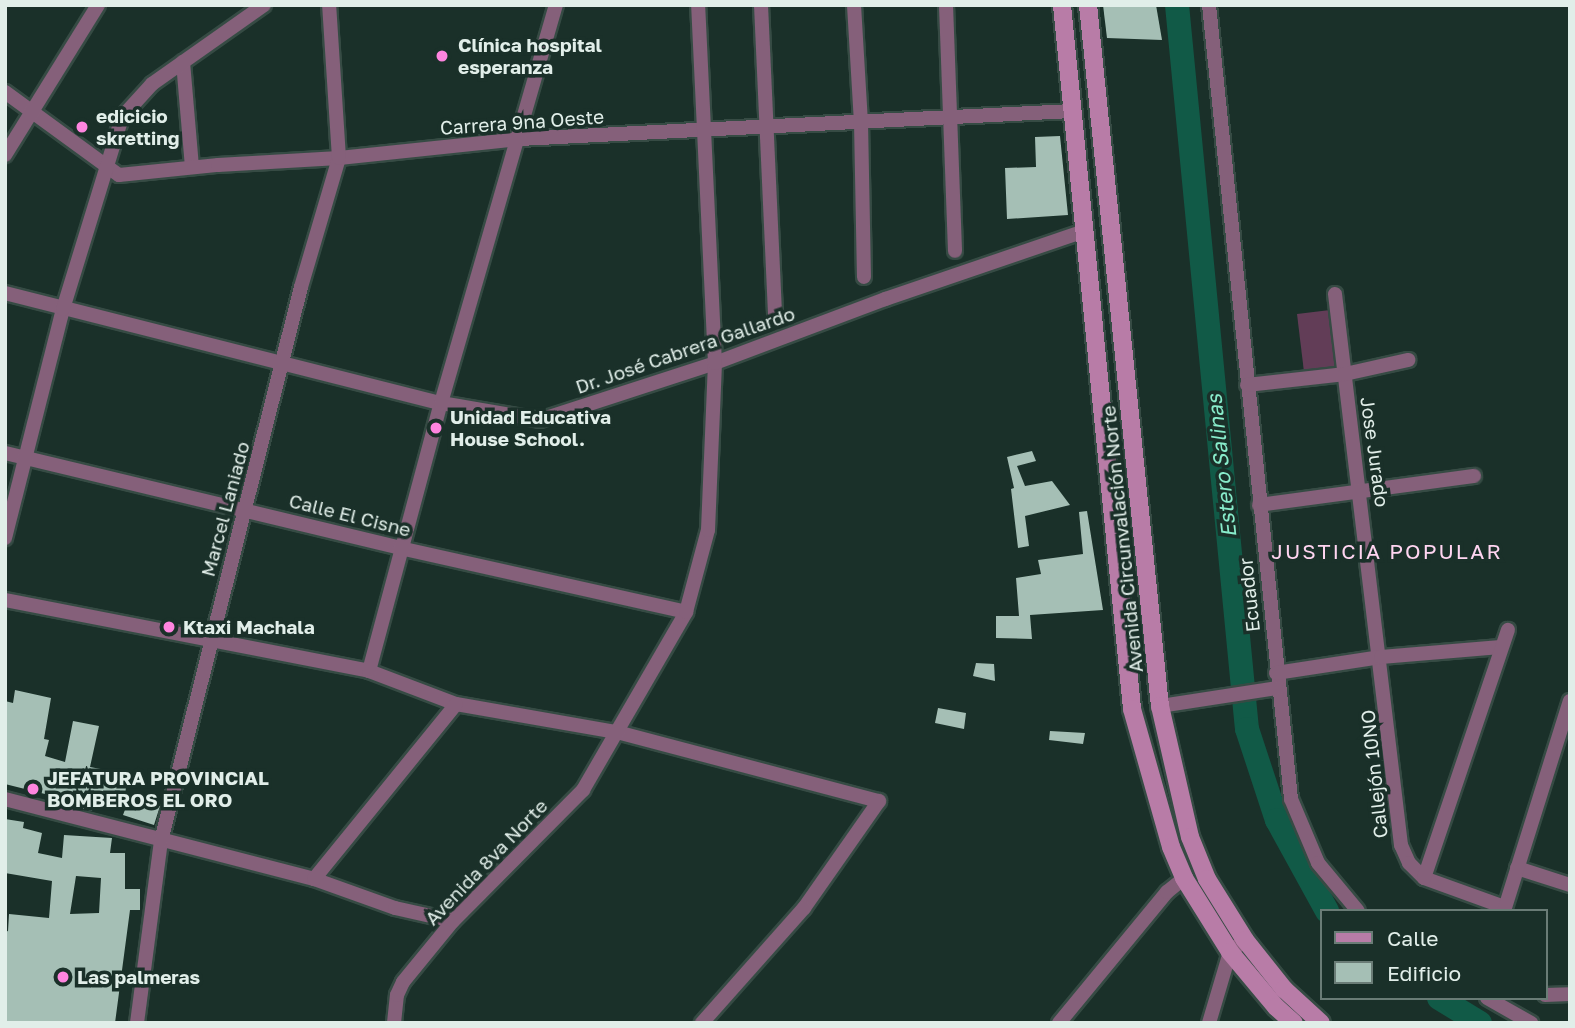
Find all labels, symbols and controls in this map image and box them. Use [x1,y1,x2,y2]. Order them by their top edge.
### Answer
place label: Clínica hospital esperanza [458,34,602,78]
marker: Clínica hospital esperanza [432,46,452,66]
place label: edicicio skretting [96,105,179,149]
street label: Carrera 9na Oeste [439,105,605,139]
marker: edicicio skretting [74,119,90,135]
street label: Dr. José Cabrera Gallardo [572,302,798,398]
water label: Estero Salinas [1201,393,1241,539]
street label: Jose Jurado [1356,396,1394,508]
street label: Avenida Circunvalación Norte [1097,404,1147,674]
place label: Unidad Educativa House School. [450,406,611,450]
marker: Unidad Educativa House School. [428,420,444,436]
street label: Marcel Laniado [196,439,254,579]
street label: Calle El Cisne [287,489,413,541]
district label: JUSTICIA POPULAR [1273,538,1501,564]
street label: Ecuador [1234,557,1264,633]
place label: Ktaxi Machala [183,616,315,638]
marker: Ktaxi Machala [161,619,177,635]
street label: Callejón 10NO [1356,709,1392,839]
place label: JEFATURA PROVINCIAL BOMBEROS EL ORO [47,767,269,811]
marker: JEFATURA PROVINCIAL BOMBEROS EL ORO [25,781,41,797]
street label: Avenida 8va Norte [420,794,552,930]
legend [1320,909,1547,1000]
text: Calle [1387,925,1439,951]
text: Edificio [1387,960,1461,986]
place label: Las palmeras [77,966,200,988]
marker: Las palmeras [55,969,71,985]

